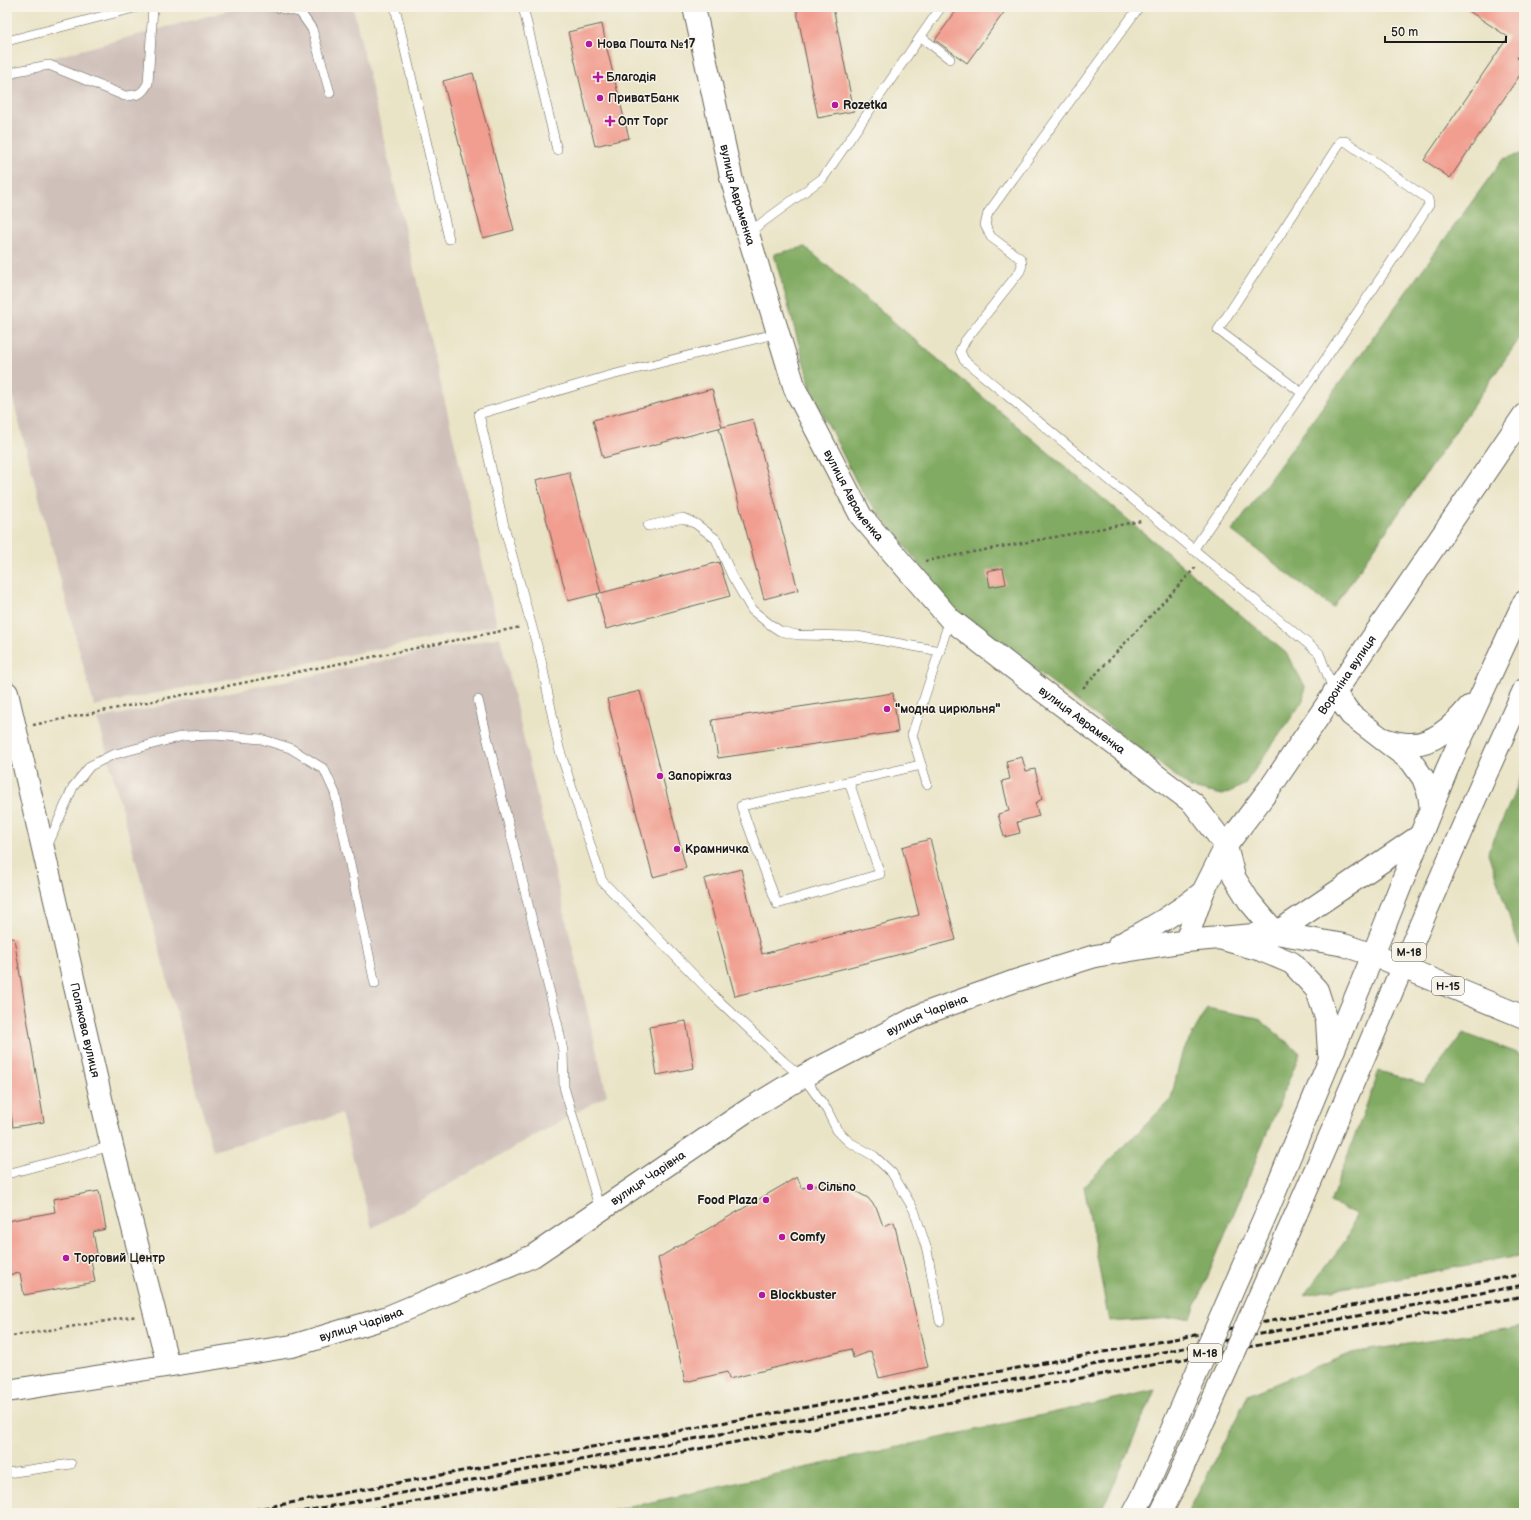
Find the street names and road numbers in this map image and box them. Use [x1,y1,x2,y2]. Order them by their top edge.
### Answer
street label: вулиця Авраменка [717,143,759,247]
street label: вулиця Авраменка [820,447,887,544]
street label: Вороніна вулиця [1315,632,1380,717]
street label: вулиця Авраменка [1036,683,1128,757]
road number: М-18 [1392,943,1426,961]
road number: Н-15 [1432,977,1464,995]
street label: Полякова вулиця [67,981,103,1079]
street label: вулиця Чарівна [884,991,970,1039]
street label: вулиця Чарівна [608,1147,688,1209]
street label: вулиця Чарівна [317,1304,406,1345]
road number: М-18 [1188,1344,1222,1362]

